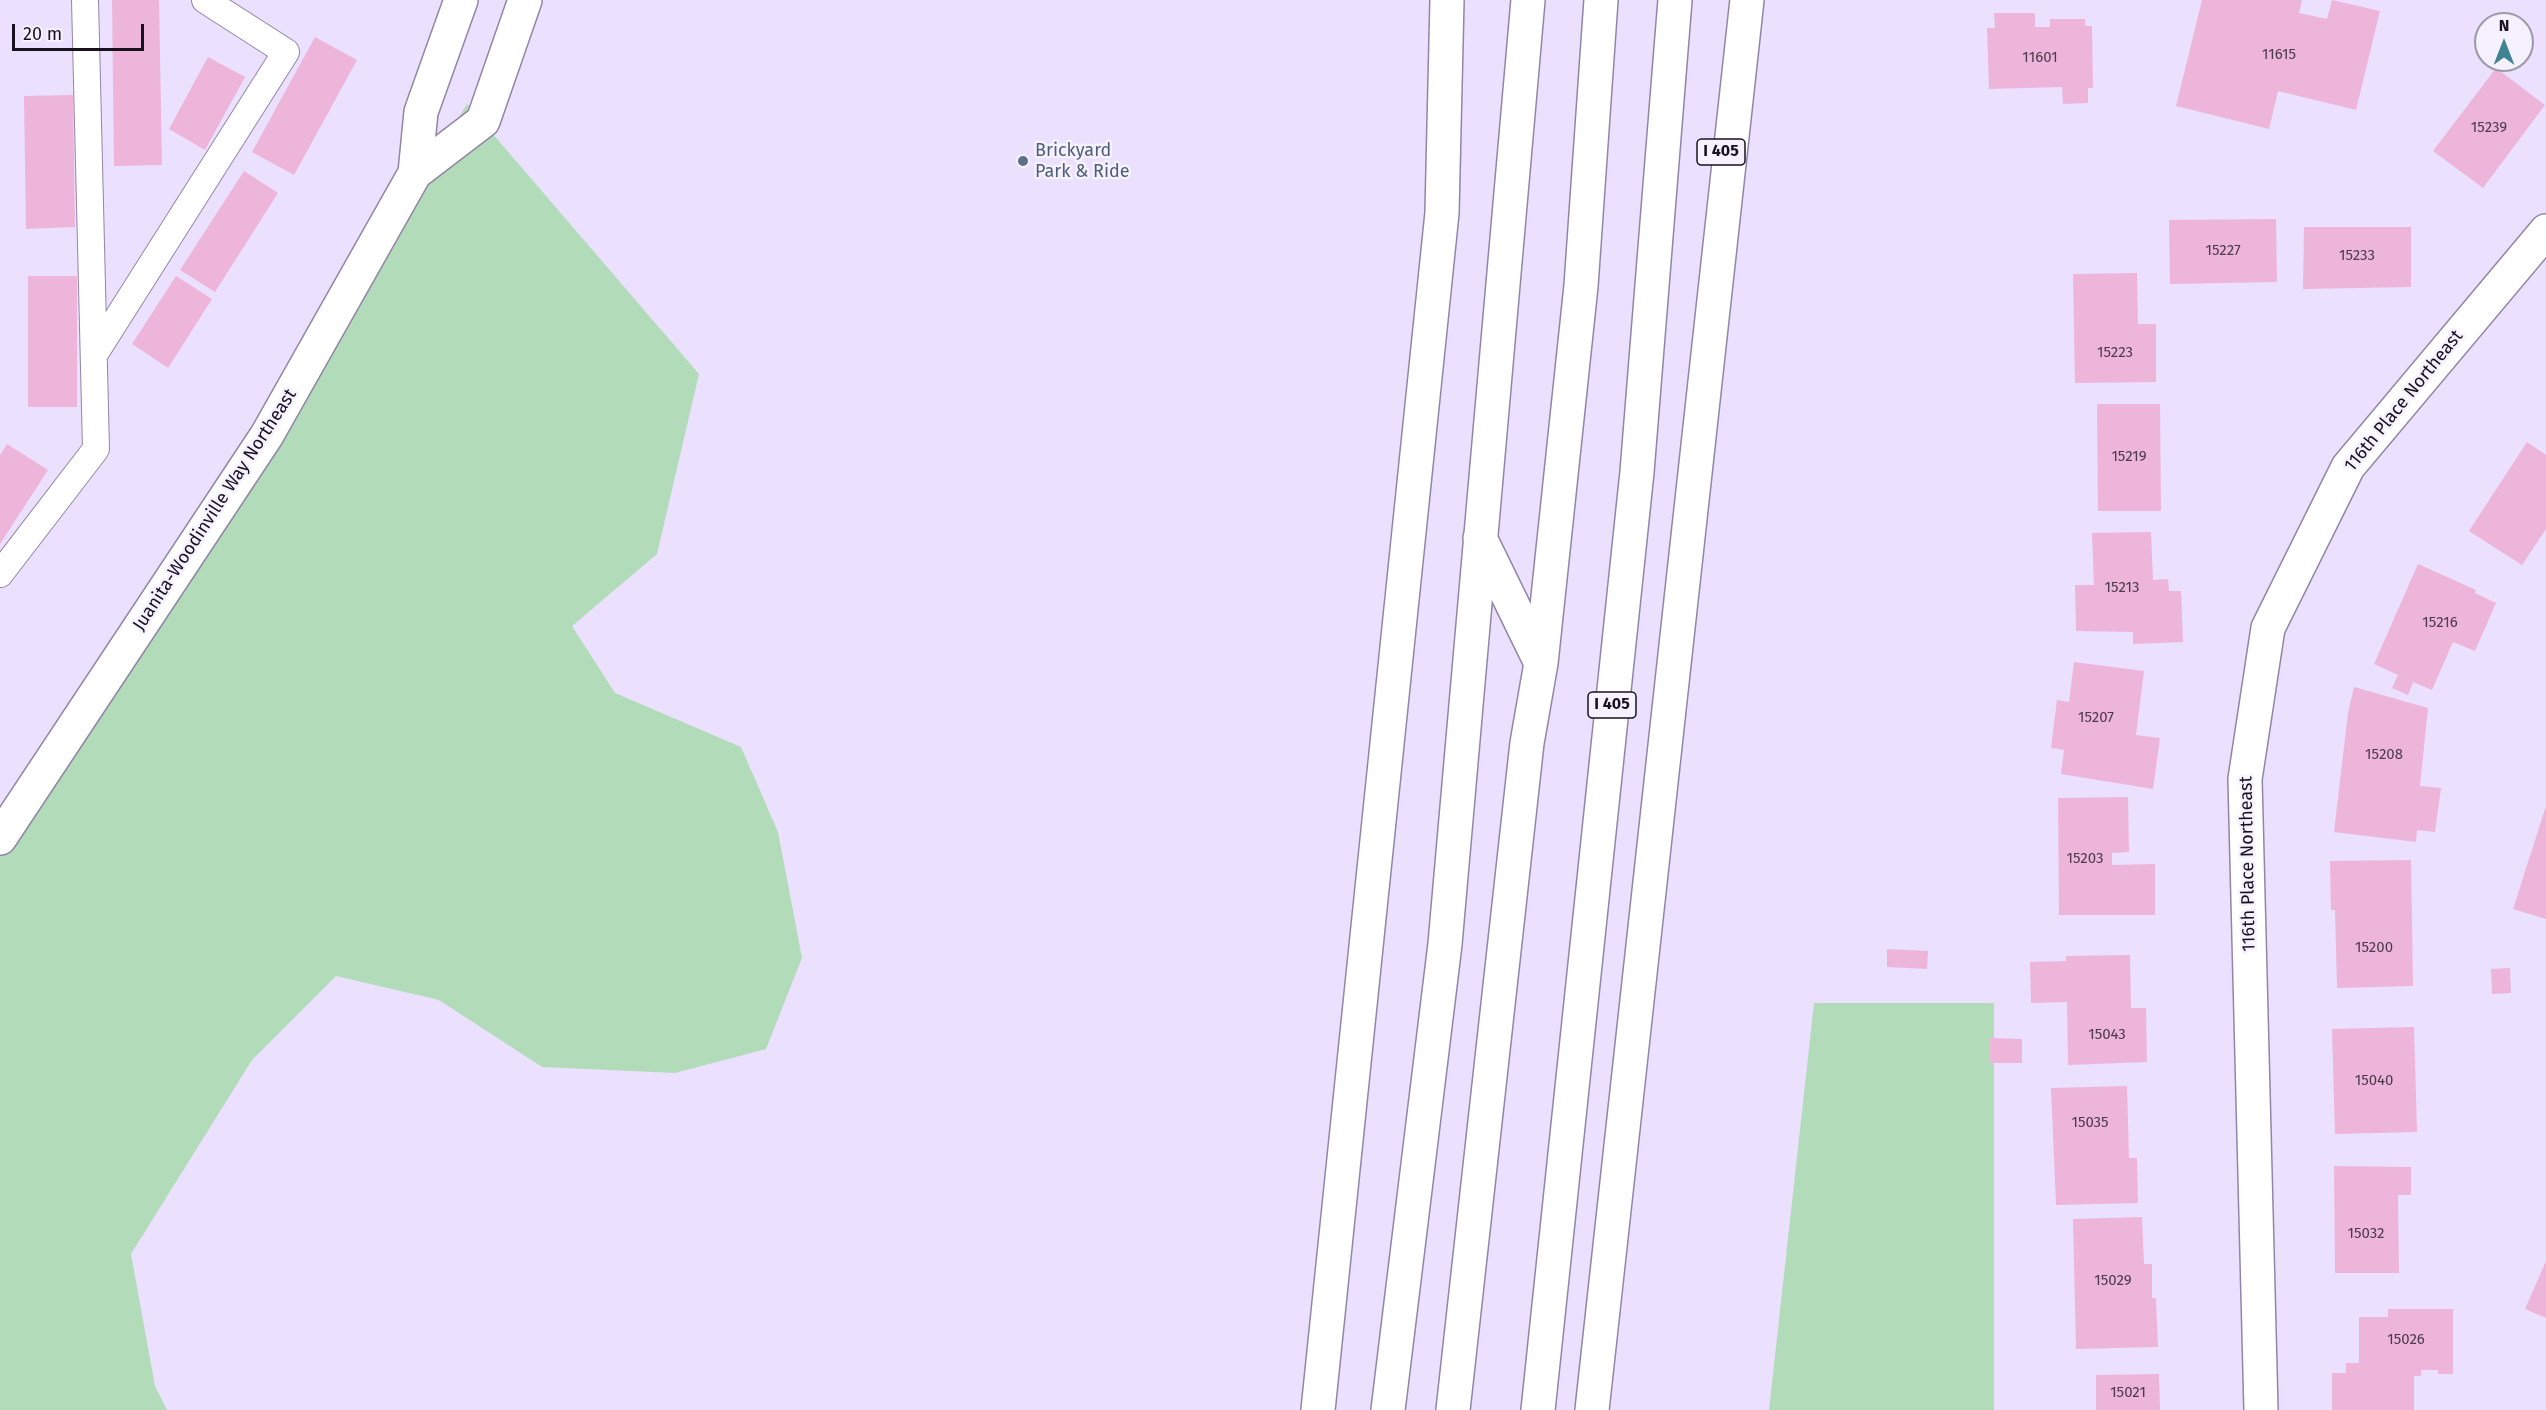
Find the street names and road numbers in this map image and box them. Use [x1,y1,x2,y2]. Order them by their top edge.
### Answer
road number: I 405 [1697,139,1745,165]
street label: 116th Place Northeast [2340,326,2468,476]
street label: Juanita-Woodinville Way Northeast [129,385,301,635]
road number: I 405 [1588,692,1636,718]
street label: 116th Place Northeast [2236,776,2260,952]

